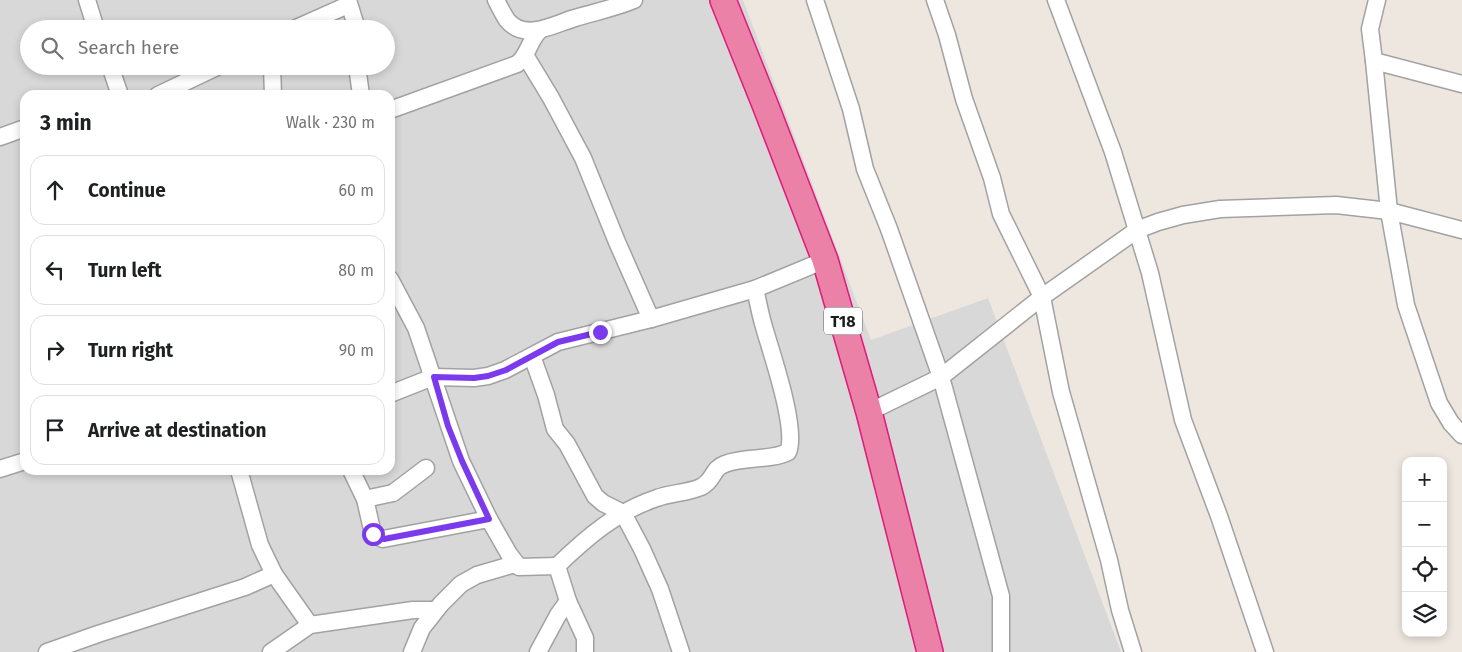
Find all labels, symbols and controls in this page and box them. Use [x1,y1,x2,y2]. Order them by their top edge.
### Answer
search box [20,20,395,75]
icon: search [38,34,66,62]
text: Search here [78,36,179,59]
text: 3 min [40,110,92,136]
text: Walk · 230 m [286,113,375,132]
icon: ahead [41,176,69,204]
text: Continue [88,179,166,202]
text: 60 m [339,181,374,200]
icon: left [41,256,69,284]
text: Turn left [88,259,162,282]
text: 80 m [338,261,374,280]
road number: T18 [824,308,862,334]
route end [589,321,612,344]
icon: right [41,336,69,364]
text: Turn right [88,339,173,362]
text: 90 m [339,341,374,360]
icon: arrive [41,416,69,444]
text: Arrive at destination [88,419,267,442]
map controls [1402,457,1447,637]
button: + [1402,457,1447,502]
button: − [1402,502,1447,547]
route start [362,523,385,546]
button: locate [1402,547,1447,592]
button: layers [1402,592,1447,637]

